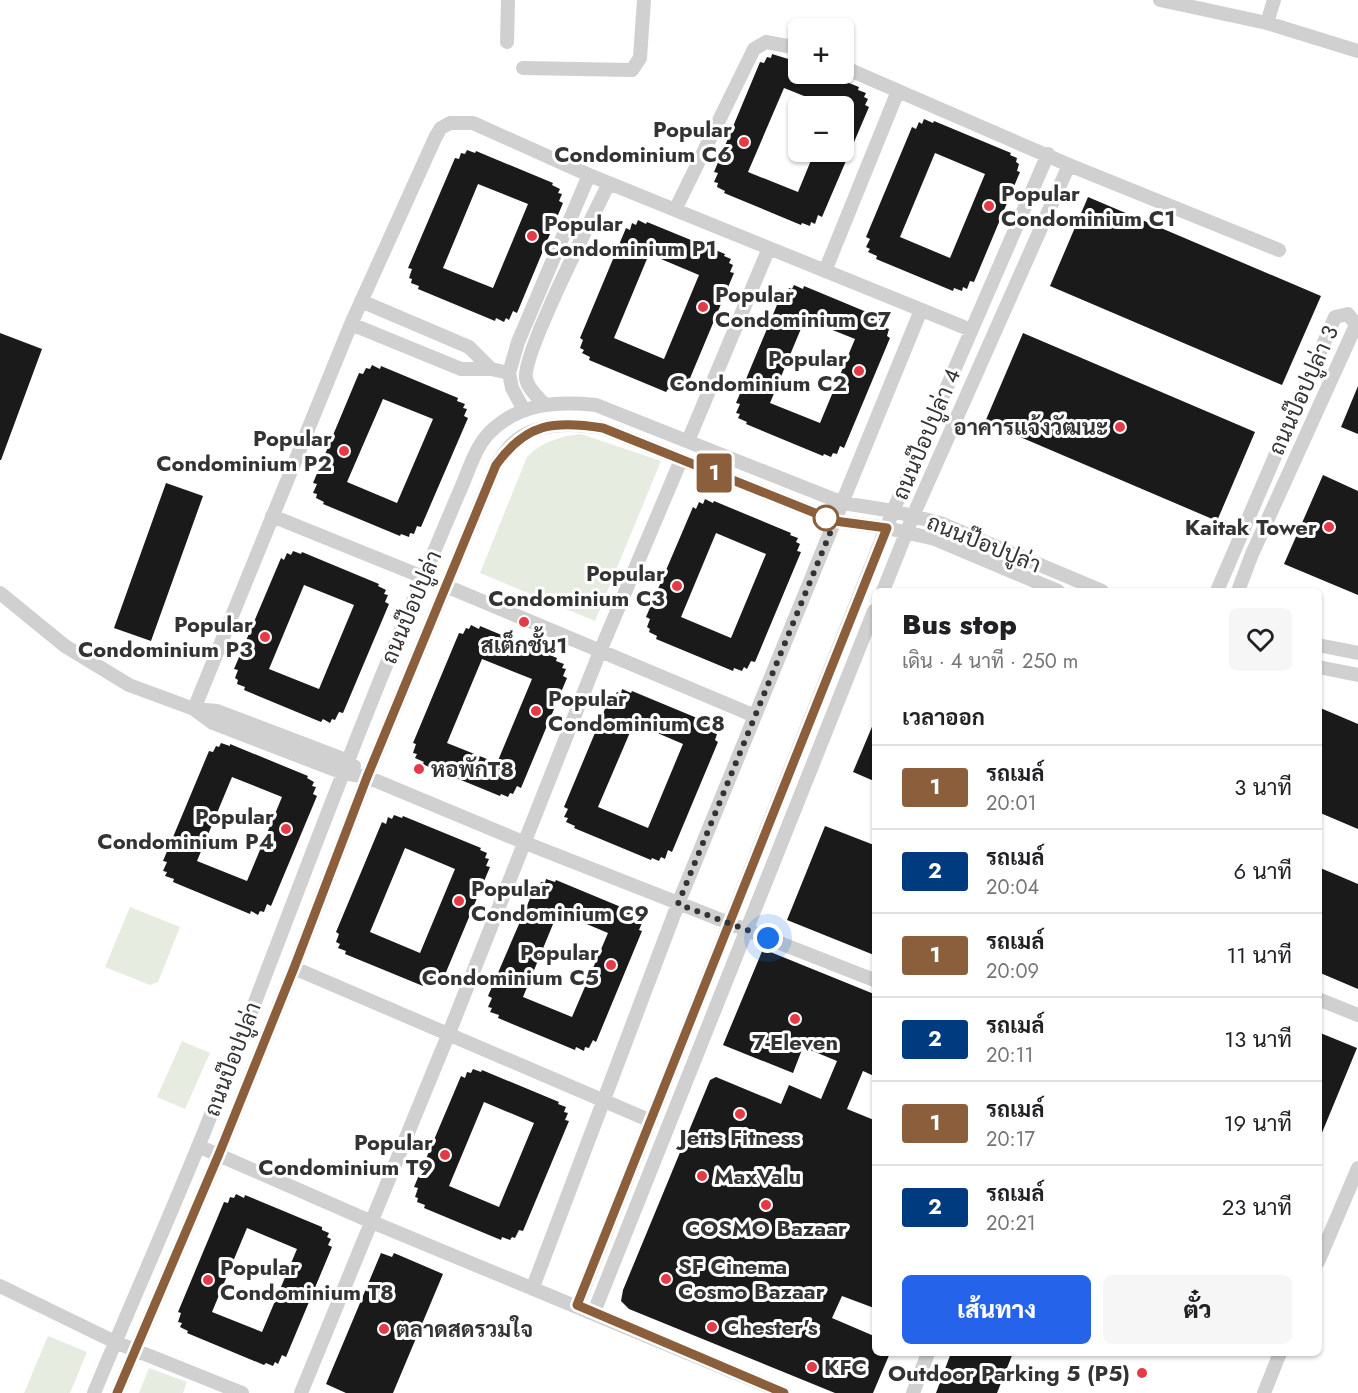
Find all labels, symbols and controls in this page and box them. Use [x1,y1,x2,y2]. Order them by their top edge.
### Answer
map controls [788,18,854,162]
button: + [788,18,854,84]
button: − [788,96,854,162]
place label: Popular Condominium C6 [554,113,732,170]
marker: Popular Condominium C6 [737,135,751,149]
place label: Popular Condominium C1 [1001,177,1175,234]
marker: Popular Condominium C1 [982,199,996,213]
place label: Popular Condominium P1 [544,207,717,264]
marker: Popular Condominium P1 [525,229,539,243]
place label: Popular Condominium C7 [715,278,892,335]
marker: Popular Condominium C7 [696,300,710,314]
street label: ถนนป๊อปปูล่า 3 [1260,320,1346,460]
place label: Popular Condominium C2 [669,342,847,399]
street label: ถนนป๊อปปูล่า 4 [884,363,968,505]
marker: Popular Condominium C2 [852,364,866,378]
place label: อาคารแจ้งวัฒนะ [954,411,1108,443]
marker: อาคารแจ้งวัฒนะ [1113,420,1127,434]
place label: Popular Condominium P2 [156,422,332,479]
marker: Popular Condominium P2 [337,444,351,458]
line badge: 1 [694,454,734,492]
text: 1 [709,458,719,488]
unlabelled marker [813,505,839,531]
street label: ถนนป๊อปปูล่า [922,506,1046,580]
place label: Kaitak Tower [1185,511,1317,543]
marker: Kaitak Tower [1322,520,1336,534]
street label: ถนนป๊อปปูล่า [373,545,449,669]
place label: Popular Condominium C3 [488,557,665,614]
marker: Popular Condominium C3 [670,579,684,593]
text: Bus stop [902,604,1017,645]
place label: Popular Condominium P3 [78,608,253,665]
button: heart [1229,608,1292,671]
marker: สเต็กชั้น1 [517,615,531,629]
place label: สเต็กชั้น1 [480,626,568,661]
marker: Popular Condominium P3 [258,630,272,644]
text: เดิน · 4 นาที · 250 m [902,647,1078,676]
place label: Popular Condominium C8 [548,682,725,739]
text: เวลาออก [902,701,985,733]
marker: Popular Condominium C8 [529,704,543,718]
place label: หอพักT8 [431,753,514,785]
text: รถเมล์ [986,757,1044,789]
marker: หอพักT8 [412,762,426,776]
text: 3 นาที [1234,771,1292,803]
text: 1 [930,772,940,802]
text: 20:01 [986,789,1036,818]
place label: Popular Condominium P4 [97,800,274,857]
marker: Popular Condominium P4 [279,822,293,836]
text: รถเมล์ [986,841,1044,873]
text: 6 นาที [1234,855,1292,887]
text: 2 [928,856,942,886]
place label: Popular Condominium C9 [471,872,649,929]
text: 20:04 [986,873,1039,902]
marker: Popular Condominium C9 [452,894,466,908]
your location [753,923,783,953]
text: รถเมล์ [986,925,1044,957]
place label: Popular Condominium C5 [422,936,599,993]
text: 11 นาที [1226,939,1292,971]
text: 1 [930,940,940,970]
text: 20:09 [986,957,1039,986]
marker: Popular Condominium C5 [604,958,618,972]
street label: ถนนป๊อปปูล่า [195,997,269,1121]
text: รถเมล์ [986,1009,1044,1041]
marker: 7-Eleven [788,1012,802,1026]
text: 13 นาที [1224,1023,1292,1055]
text: 2 [928,1024,942,1054]
place label: 7-Eleven [752,1026,838,1058]
text: 20:11 [986,1041,1033,1070]
text: รถเมล์ [986,1093,1044,1125]
marker: Jetts Fitness [733,1107,747,1121]
text: 19 นาที [1224,1107,1292,1139]
text: 1 [930,1108,940,1138]
place label: Jetts Fitness [675,1121,801,1153]
text: 20:17 [986,1125,1035,1154]
place label: Popular Condominium T9 [258,1126,433,1183]
marker: Popular Condominium T9 [438,1148,452,1162]
place label: MaxValu [714,1160,801,1192]
marker: MaxValu [695,1169,709,1183]
text: รถเมล์ [986,1177,1044,1209]
text: 23 นาที [1222,1191,1292,1223]
text: 2 [928,1192,942,1222]
marker: COSMO Bazaar [759,1198,773,1212]
text: 20:21 [986,1209,1036,1238]
place label: COSMO Bazaar [685,1212,847,1244]
place label: SF Cinema Cosmo Bazaar [678,1250,825,1307]
place label: Popular Condominium T8 [220,1251,394,1308]
marker: SF Cinema Cosmo Bazaar [659,1272,673,1286]
marker: Popular Condominium T8 [201,1273,215,1287]
button: เส้นทาง [902,1275,1091,1344]
button: ตั๋ว [1103,1275,1292,1344]
place label: Chester's [724,1311,818,1343]
place label: ตลาดสดรวมใจ [396,1313,533,1345]
marker: Chester's [705,1320,719,1334]
marker: ตลาดสดรวมใจ [377,1322,391,1336]
place label: KFC [824,1351,867,1383]
place label: Outdoor Parking 5 (P5) [888,1357,1130,1389]
marker: KFC [805,1360,819,1374]
marker: Outdoor Parking 5 (P5) [1135,1366,1149,1380]

